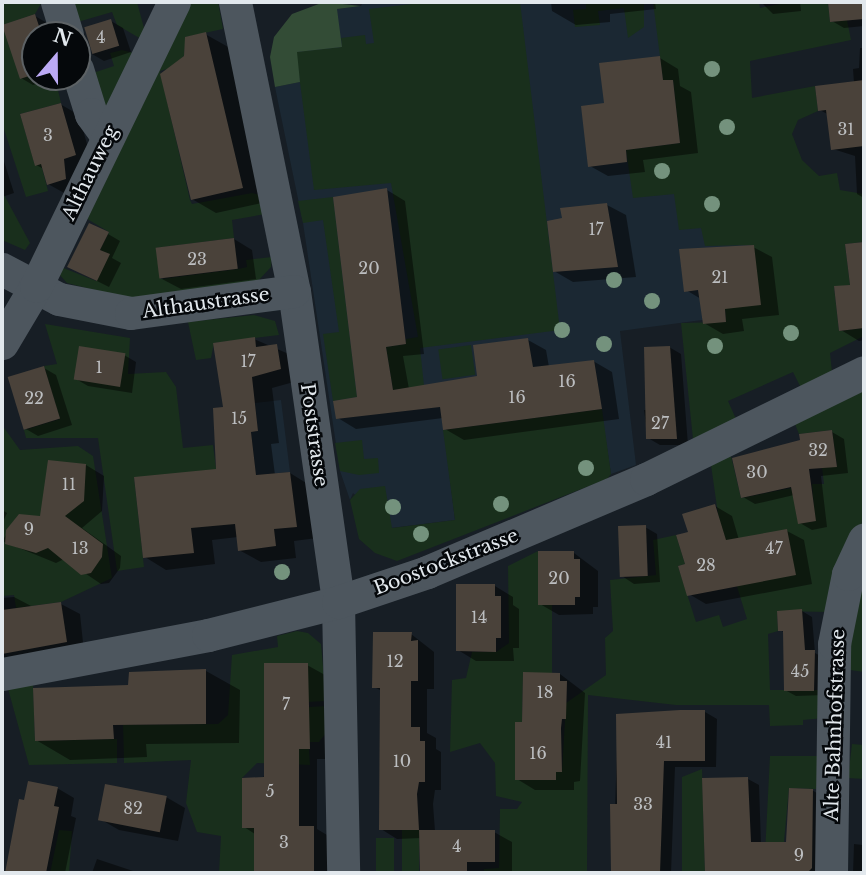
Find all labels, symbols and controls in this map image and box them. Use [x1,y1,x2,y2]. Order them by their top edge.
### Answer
north arrow [21,21,91,91]
text: N [50,24,75,52]
house number: 4 [96,27,106,47]
house number: 31 [838,119,854,139]
street label: Althauweg [57,122,123,224]
house number: 3 [43,125,53,145]
house number: 17 [588,219,604,239]
house number: 23 [187,249,207,269]
house number: 20 [358,258,380,278]
house number: 21 [712,267,728,287]
street label: Althaustrasse [141,283,271,323]
house number: 17 [240,351,256,371]
house number: 1 [95,357,103,377]
house number: 16 [558,371,576,391]
street label: Poststrasse [295,382,333,488]
house number: 16 [508,387,526,407]
house number: 22 [24,388,44,408]
house number: 15 [231,408,247,428]
house number: 27 [651,413,669,433]
house number: 32 [808,440,828,460]
house number: 30 [746,462,768,482]
house number: 11 [62,474,76,494]
house number: 9 [24,519,34,539]
street label: Boostockstrasse [370,524,522,600]
house number: 13 [72,538,88,558]
house number: 47 [765,538,783,558]
house number: 28 [696,555,716,575]
house number: 20 [548,568,570,588]
house number: 14 [471,607,487,627]
street label: Alte Bahnhofstrasse [820,628,850,822]
house number: 12 [387,651,403,671]
house number: 45 [791,661,809,681]
house number: 18 [537,682,553,702]
house number: 7 [282,694,290,714]
house number: 41 [656,732,672,752]
house number: 16 [529,743,547,763]
house number: 10 [393,751,411,771]
house number: 5 [265,781,275,801]
house number: 33 [633,794,653,814]
house number: 82 [123,798,143,818]
house number: 3 [279,832,289,852]
house number: 4 [452,836,462,856]
house number: 9 [794,845,804,865]

